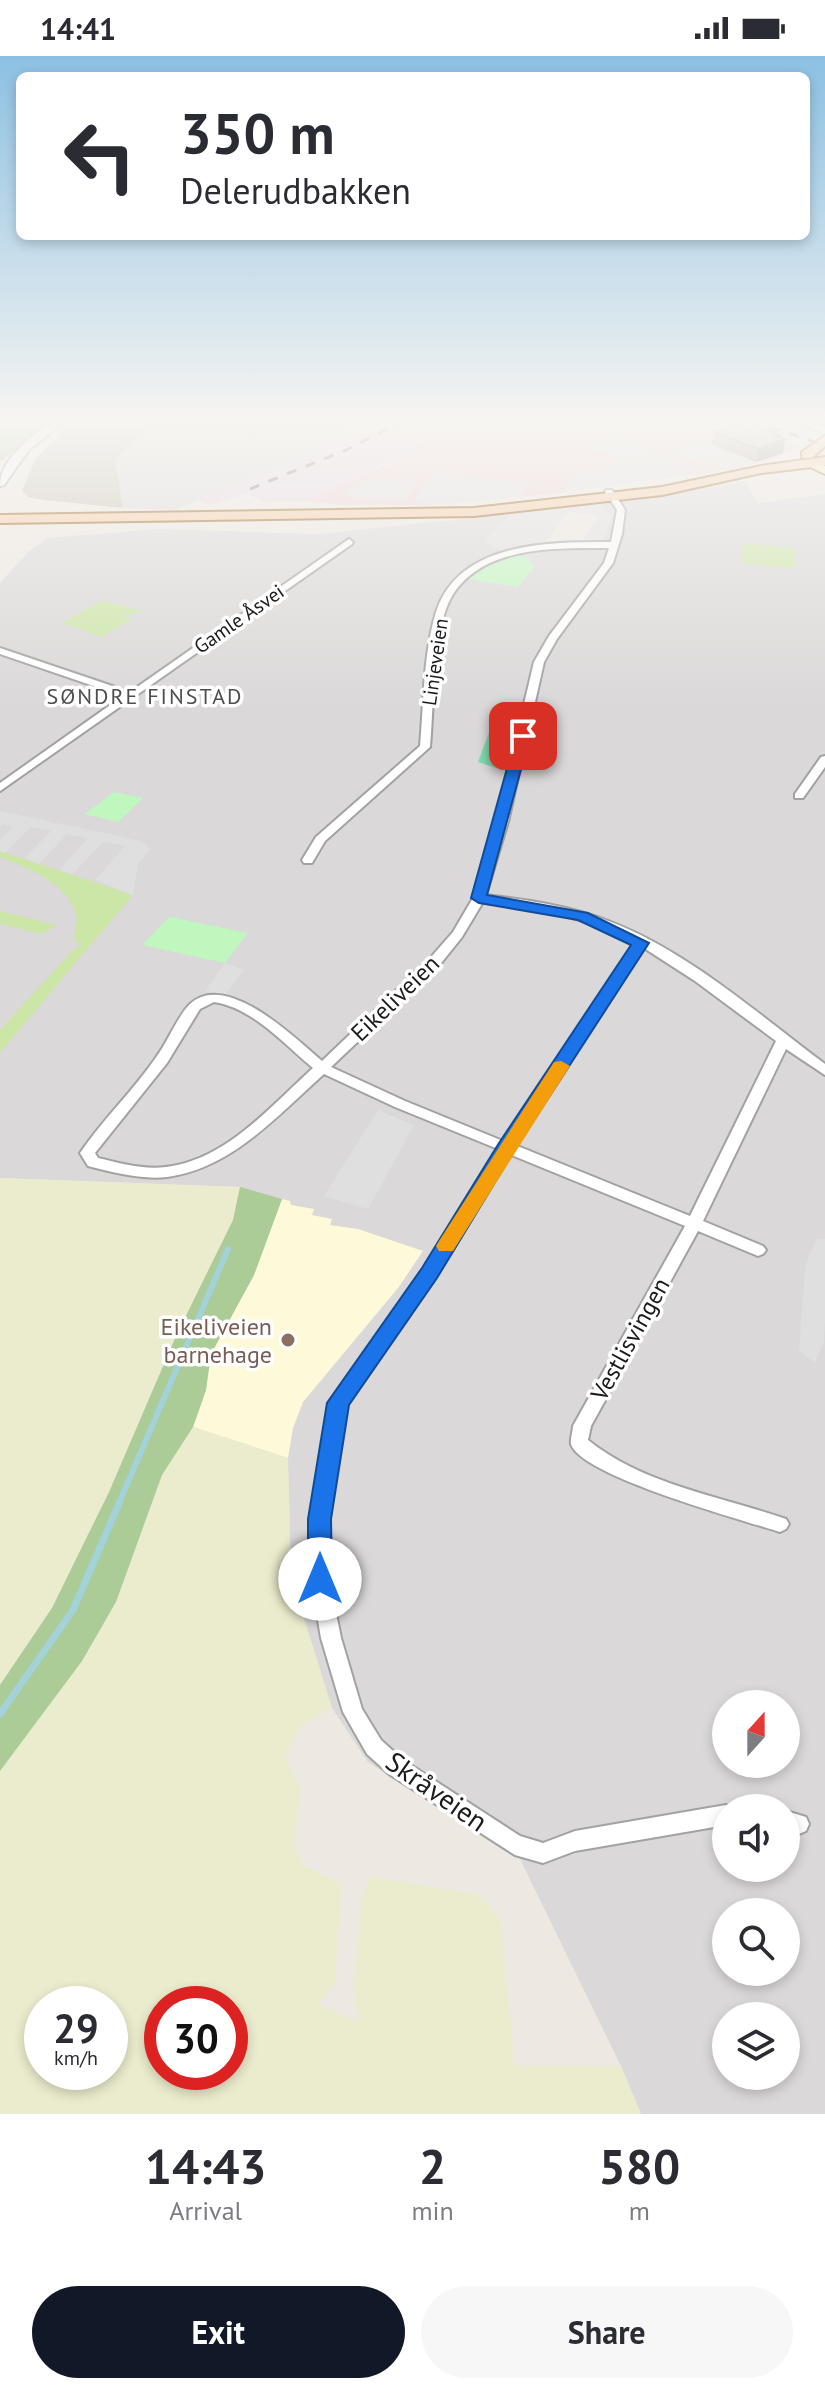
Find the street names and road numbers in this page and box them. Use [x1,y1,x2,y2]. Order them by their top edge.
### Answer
street label: Gamle Åsvei [189,578,289,660]
street label: Linjeveien [416,617,454,707]
street label: Eikeliveien [344,948,446,1048]
street label: Vestlisvingen [583,1272,676,1407]
street label: Skråveien [379,1743,495,1839]

